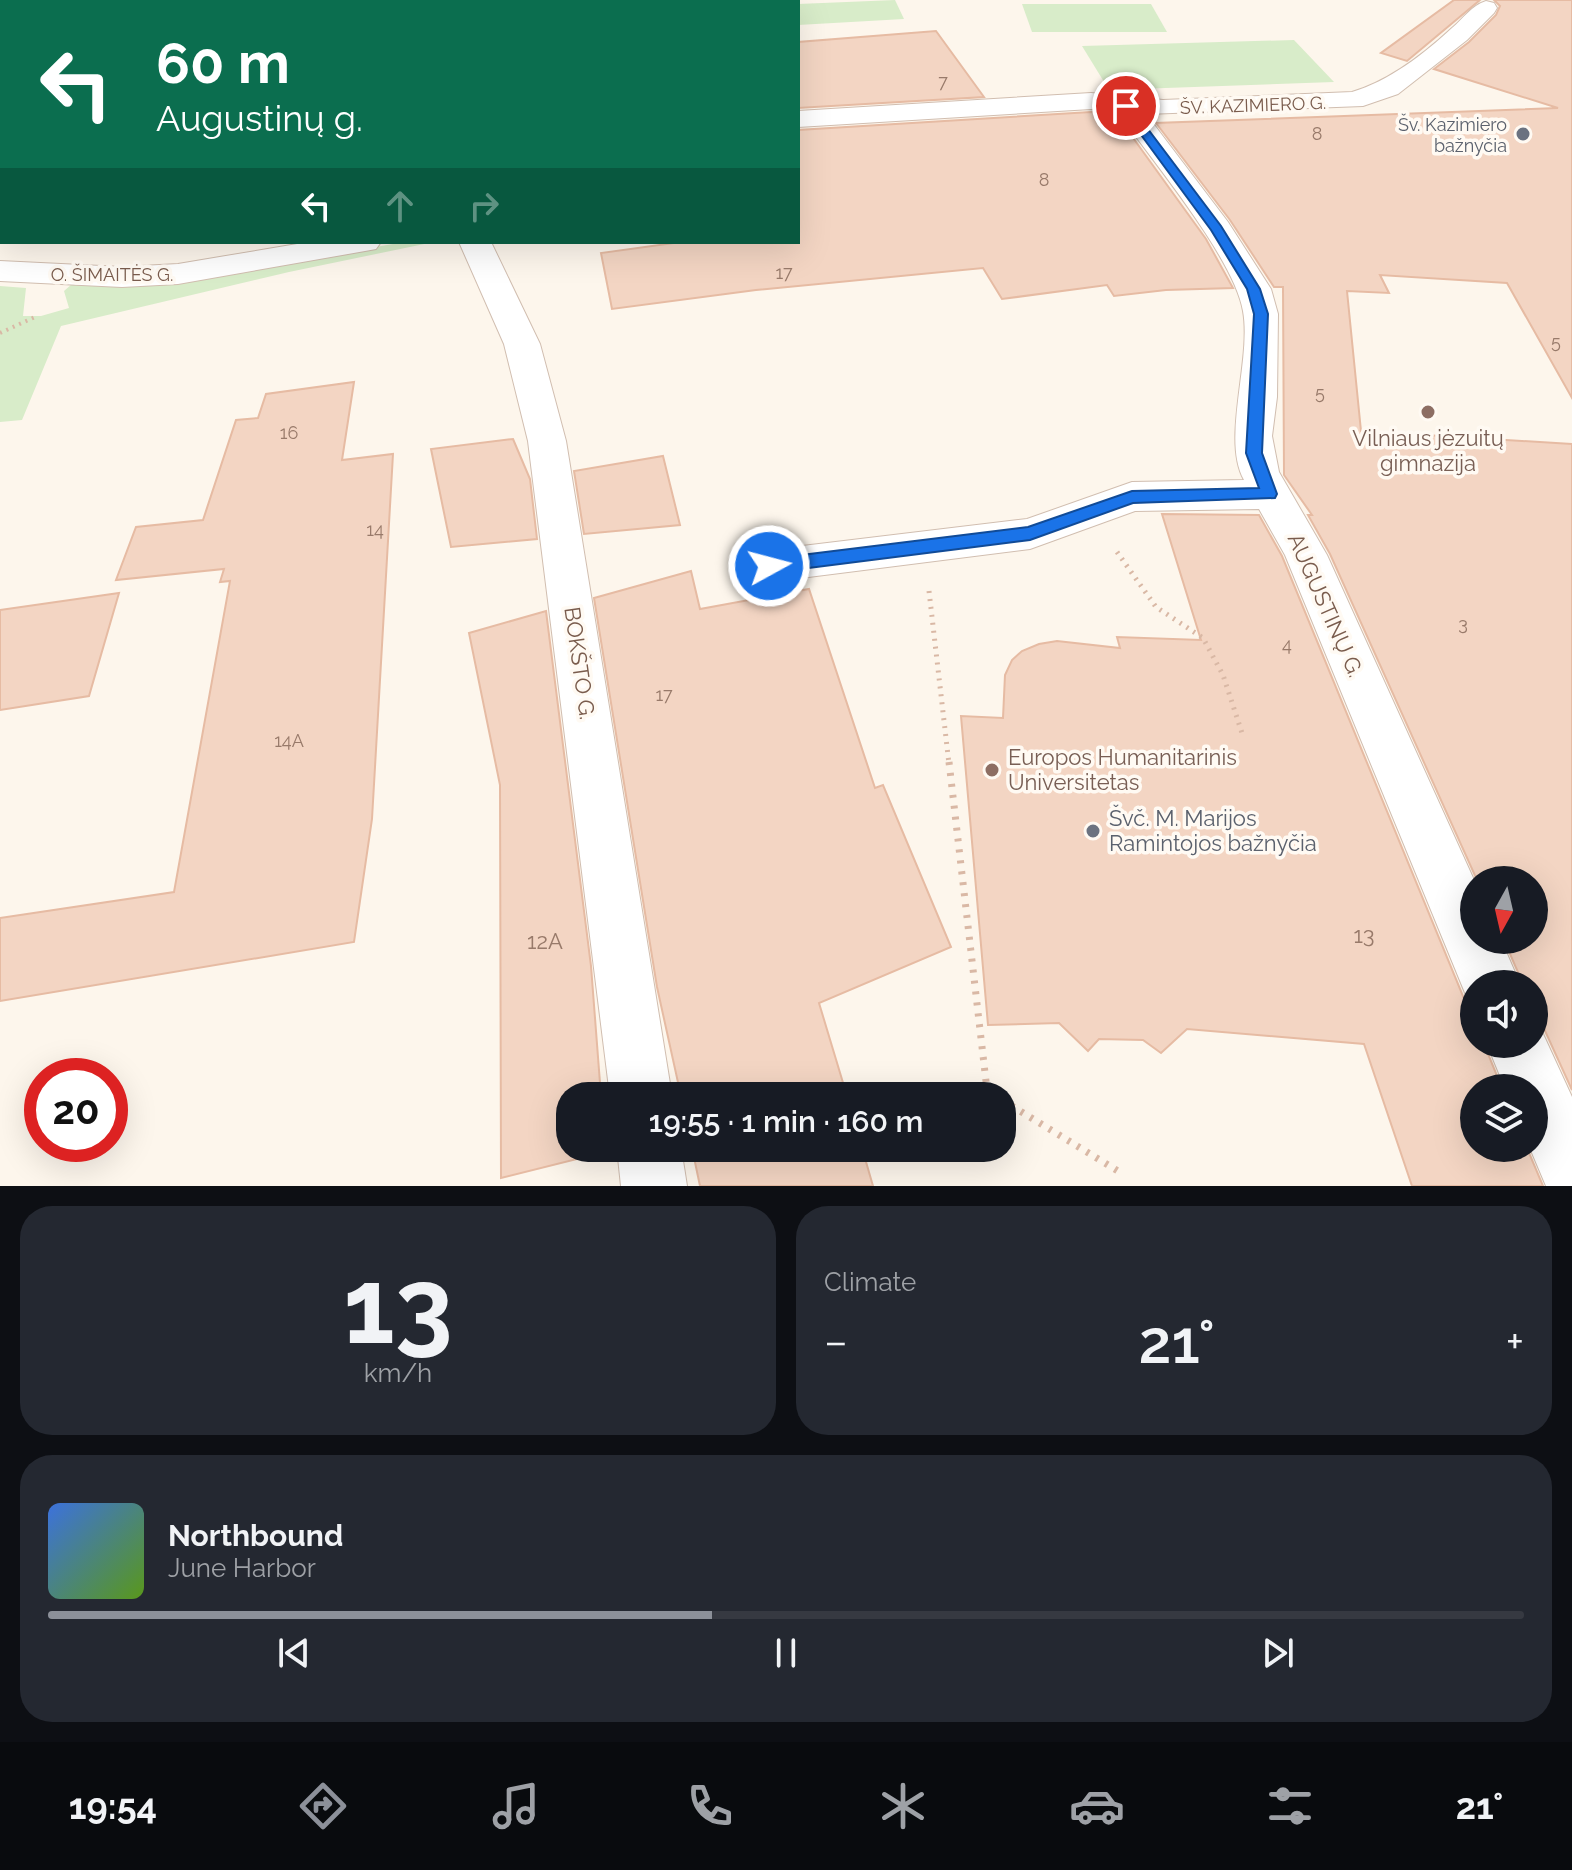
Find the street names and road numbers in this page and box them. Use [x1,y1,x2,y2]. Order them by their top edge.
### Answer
street label: ŠV. KAZIMIERO G. [1179,91,1327,118]
street label: O. ŠIMAITĖS G. [51,263,173,285]
street label: AUGUSTINŲ G. [1283,529,1369,681]
street label: BOKŠTO G. [559,605,602,721]

